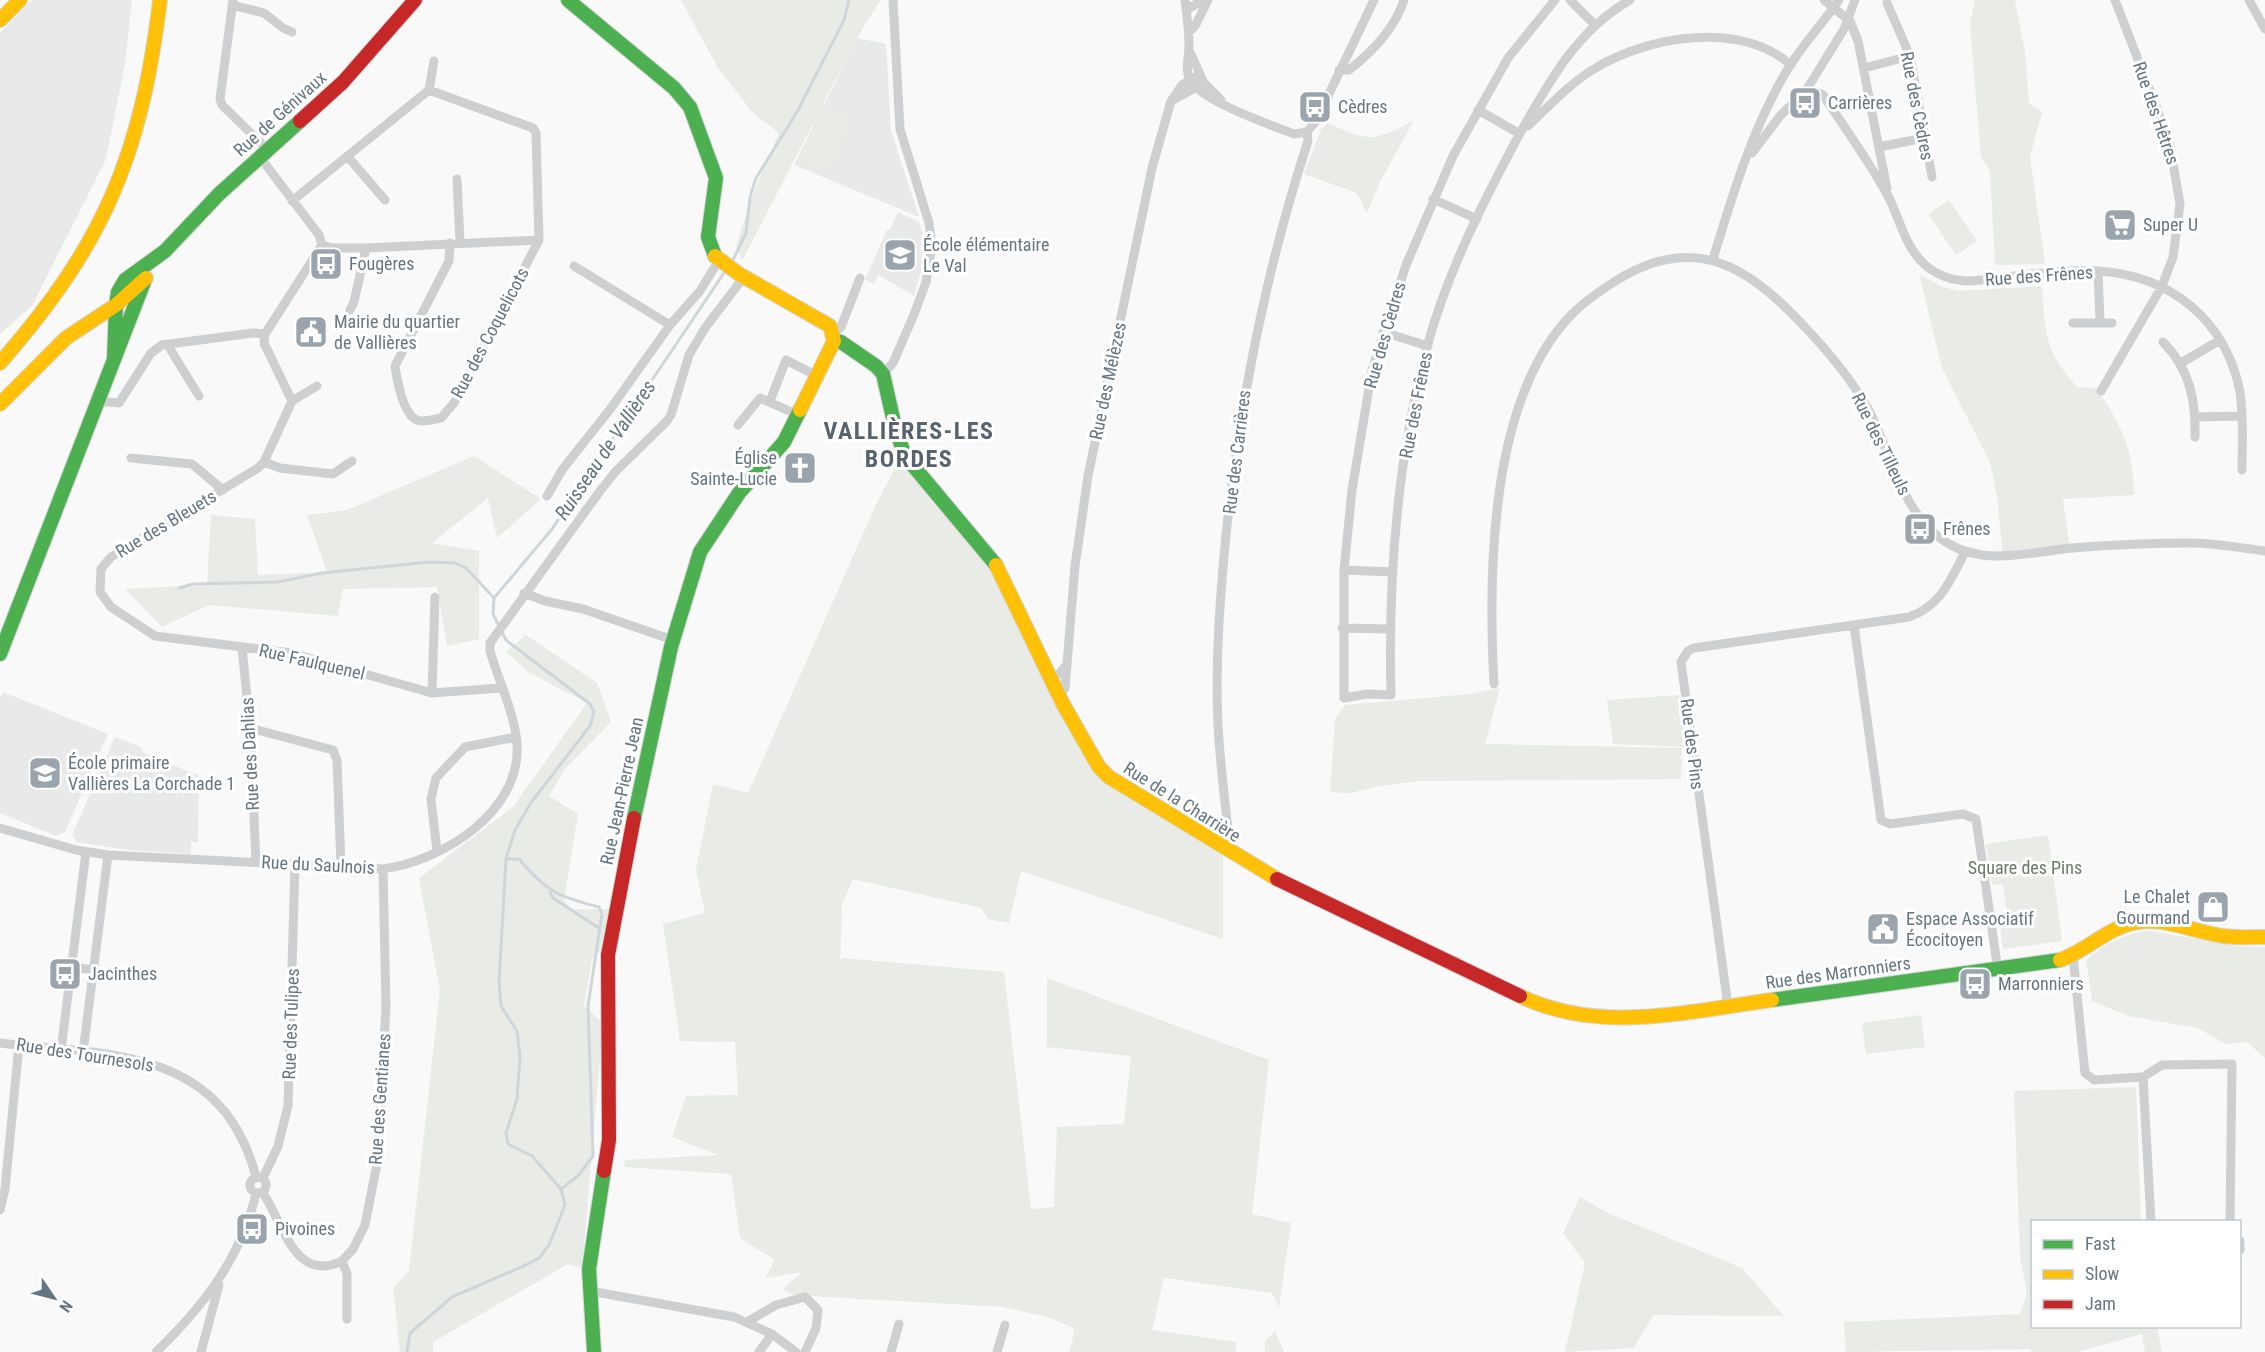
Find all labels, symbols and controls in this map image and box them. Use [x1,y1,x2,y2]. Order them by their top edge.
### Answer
street label: Rue des Cèdres [1897,50,1938,162]
street label: Rue des Hêtres [2129,59,2184,167]
street label: Rue de Génivaux [229,67,330,161]
bus stop icon: Carrières [1787,85,1823,121]
bus stop icon: Cèdres [1297,89,1333,125]
place label: Carrières [1828,92,1892,113]
place label: Cèdres [1338,96,1388,117]
supermarket icon: Super U [2102,207,2138,243]
place label: Super U [2143,214,2198,235]
place label: École élémentaire Le Val [923,234,1049,276]
school or university icon: École élémentaire Le Val [882,237,918,273]
bus stop icon: Fougères [308,246,344,282]
place label: Fougères [349,253,415,274]
street label: Rue des Frênes [1984,261,2094,290]
street label: Rue des Coquelicots [446,264,533,402]
street label: Rue des Cèdres [1359,279,1410,391]
place label: Mairie du quartier de Vallières [334,311,460,353]
public building icon: Mairie du quartier de Vallières [293,314,329,350]
street label: Rue des Mélèzes [1085,320,1130,442]
street label: Rue des Frênes [1395,350,1436,460]
water label: Ruisseau de Vallières [549,375,661,524]
street label: Rue des Carrières [1218,389,1255,515]
street label: Rue des Tilleuls [1848,389,1915,498]
district label: VALLIÈRES-LES BORDES [824,417,994,473]
place label: Église Sainte-Lucie [690,447,777,489]
church icon: Église Sainte-Lucie [782,450,818,486]
street label: Rue des Bleuets [112,485,220,562]
bus stop icon: Frênes [1902,511,1938,547]
place label: Frênes [1943,518,1991,539]
street label: Rue Faulquenel [257,639,367,684]
street label: Rue des Dahlias [236,697,263,811]
street label: Rue des Pins [1676,697,1708,791]
street label: Rue Jean-Pierre Jean [596,715,647,867]
place label: École primaire Vallières La Corchade 1 [68,752,235,794]
school or university icon: École primaire Vallières La Corchade 1 [27,755,63,791]
street label: Rue de la Charrière [1120,757,1245,846]
street label: Rue du Saulnois [261,851,375,878]
park label: Square des Pins [1968,857,2082,878]
place label: Le Chalet Gourmand [2116,886,2190,928]
shop icon: Le Chalet Gourmand [2195,889,2231,925]
place label: Espace Associatif Écocitoyen [1906,908,2034,950]
public building icon: Espace Associatif Écocitoyen [1865,911,1901,947]
street label: Rue des Marronniers [1764,952,1912,993]
bus stop icon: Jacinthes [47,956,83,992]
place label: Jacinthes [88,963,157,984]
bus stop icon: Marronniers [1957,966,1993,1002]
street label: Rue des Tulipes [278,968,303,1080]
place label: Marronniers [1998,973,2084,994]
street label: Rue des Tournesols [15,1033,155,1076]
street label: Rue des Gentianes [364,1033,395,1165]
bus stop icon: Pivoines [234,1211,270,1247]
place label: Pivoines [275,1218,335,1239]
legend [2031,1220,2241,1328]
text: Fast [2085,1233,2116,1254]
text: Slow [2085,1263,2120,1284]
north arrow [24,1268,84,1328]
text: Jam [2085,1293,2116,1314]
text: N [55,1297,76,1316]

